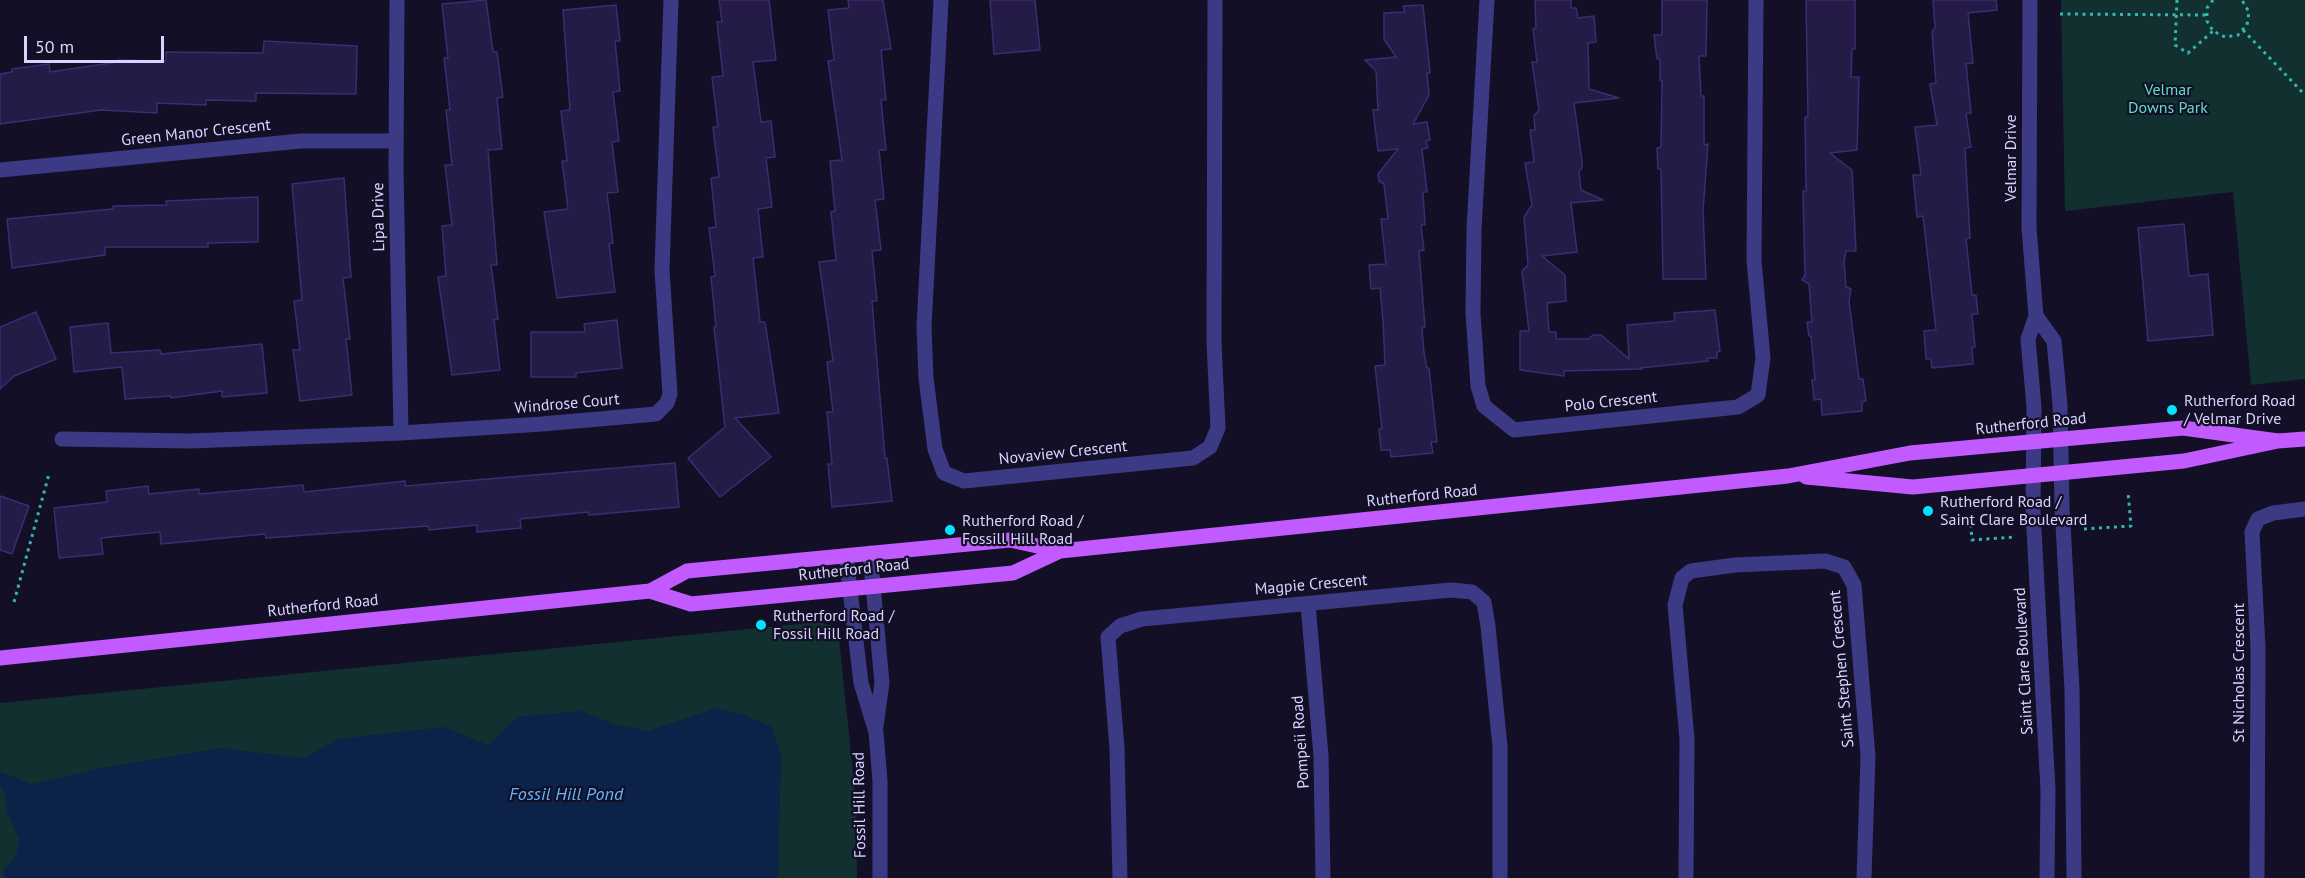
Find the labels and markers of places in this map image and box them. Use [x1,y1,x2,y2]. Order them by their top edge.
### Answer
place label: Rutherford Road / Velmar Drive [2184,391,2295,429]
marker: Rutherford Road / Velmar Drive [2165,403,2179,417]
place label: Rutherford Road / Saint Clare Boulevard [1940,492,2087,530]
marker: Rutherford Road / Saint Clare Boulevard [1921,504,1935,518]
place label: Rutherford Road / Fossill Hill Road [962,511,1083,549]
marker: Rutherford Road / Fossill Hill Road [943,523,957,537]
place label: Rutherford Road / Fossil Hill Road [773,606,894,644]
marker: Rutherford Road / Fossil Hill Road [754,618,768,632]

